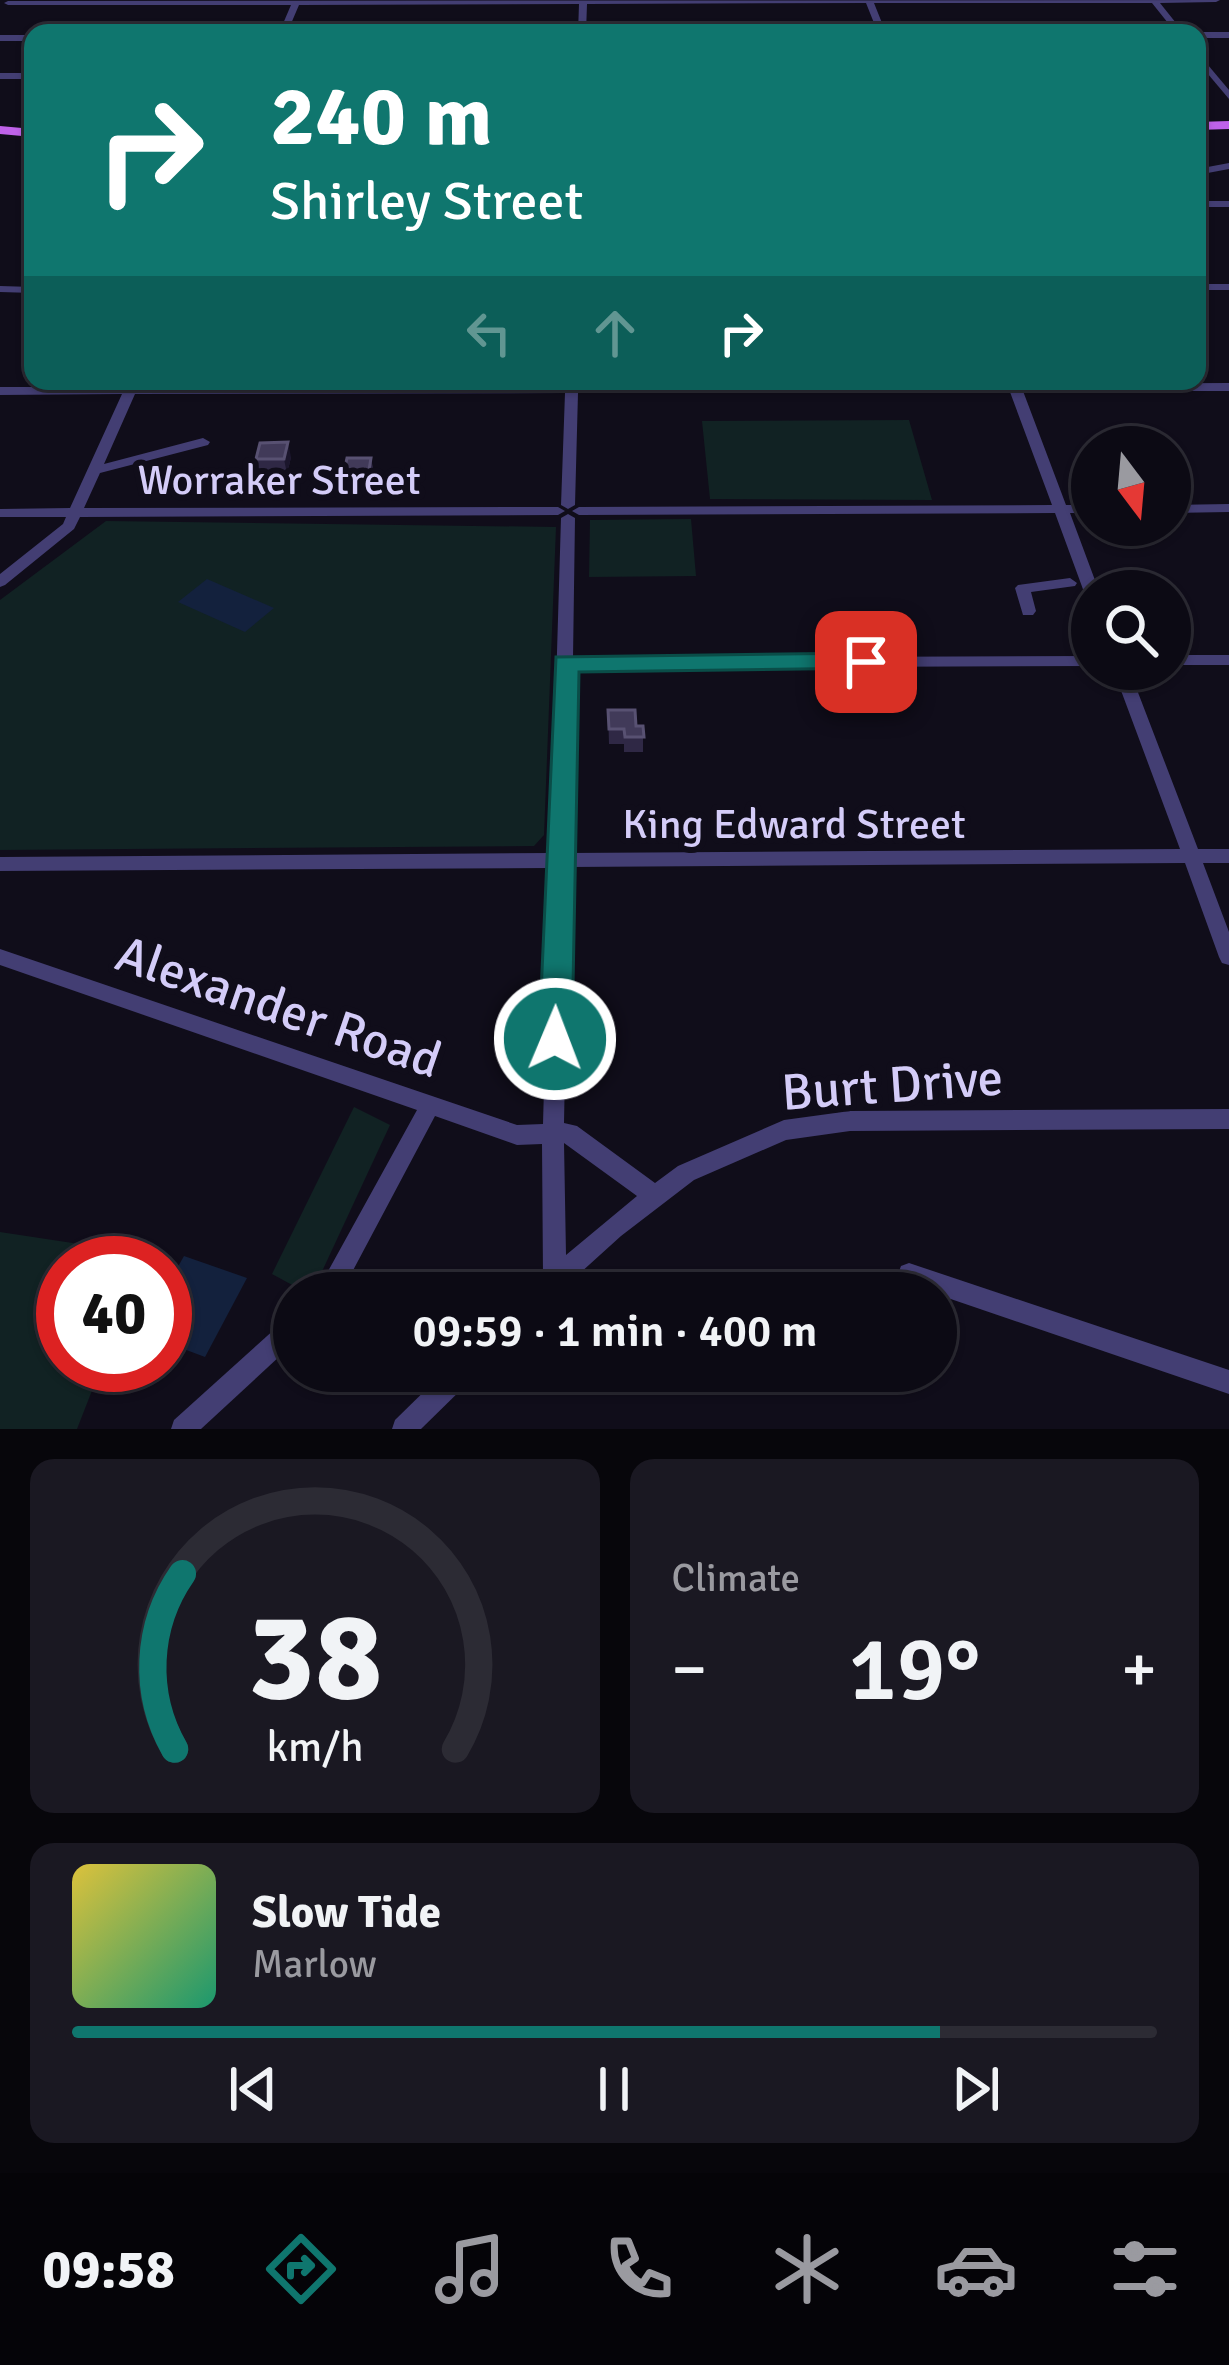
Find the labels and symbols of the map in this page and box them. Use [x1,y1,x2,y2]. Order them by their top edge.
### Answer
north arrow [1071,426,1191,546]
street label: Worraker Street [137,455,421,506]
pin [815,611,917,713]
street label: King Edward Street [622,799,966,850]
street label: Alexander Road [108,922,449,1092]
position arrow [492,976,618,1102]
street label: Burt Drive [779,1046,1005,1125]
speed limit sign: 40 [36,1236,192,1392]

